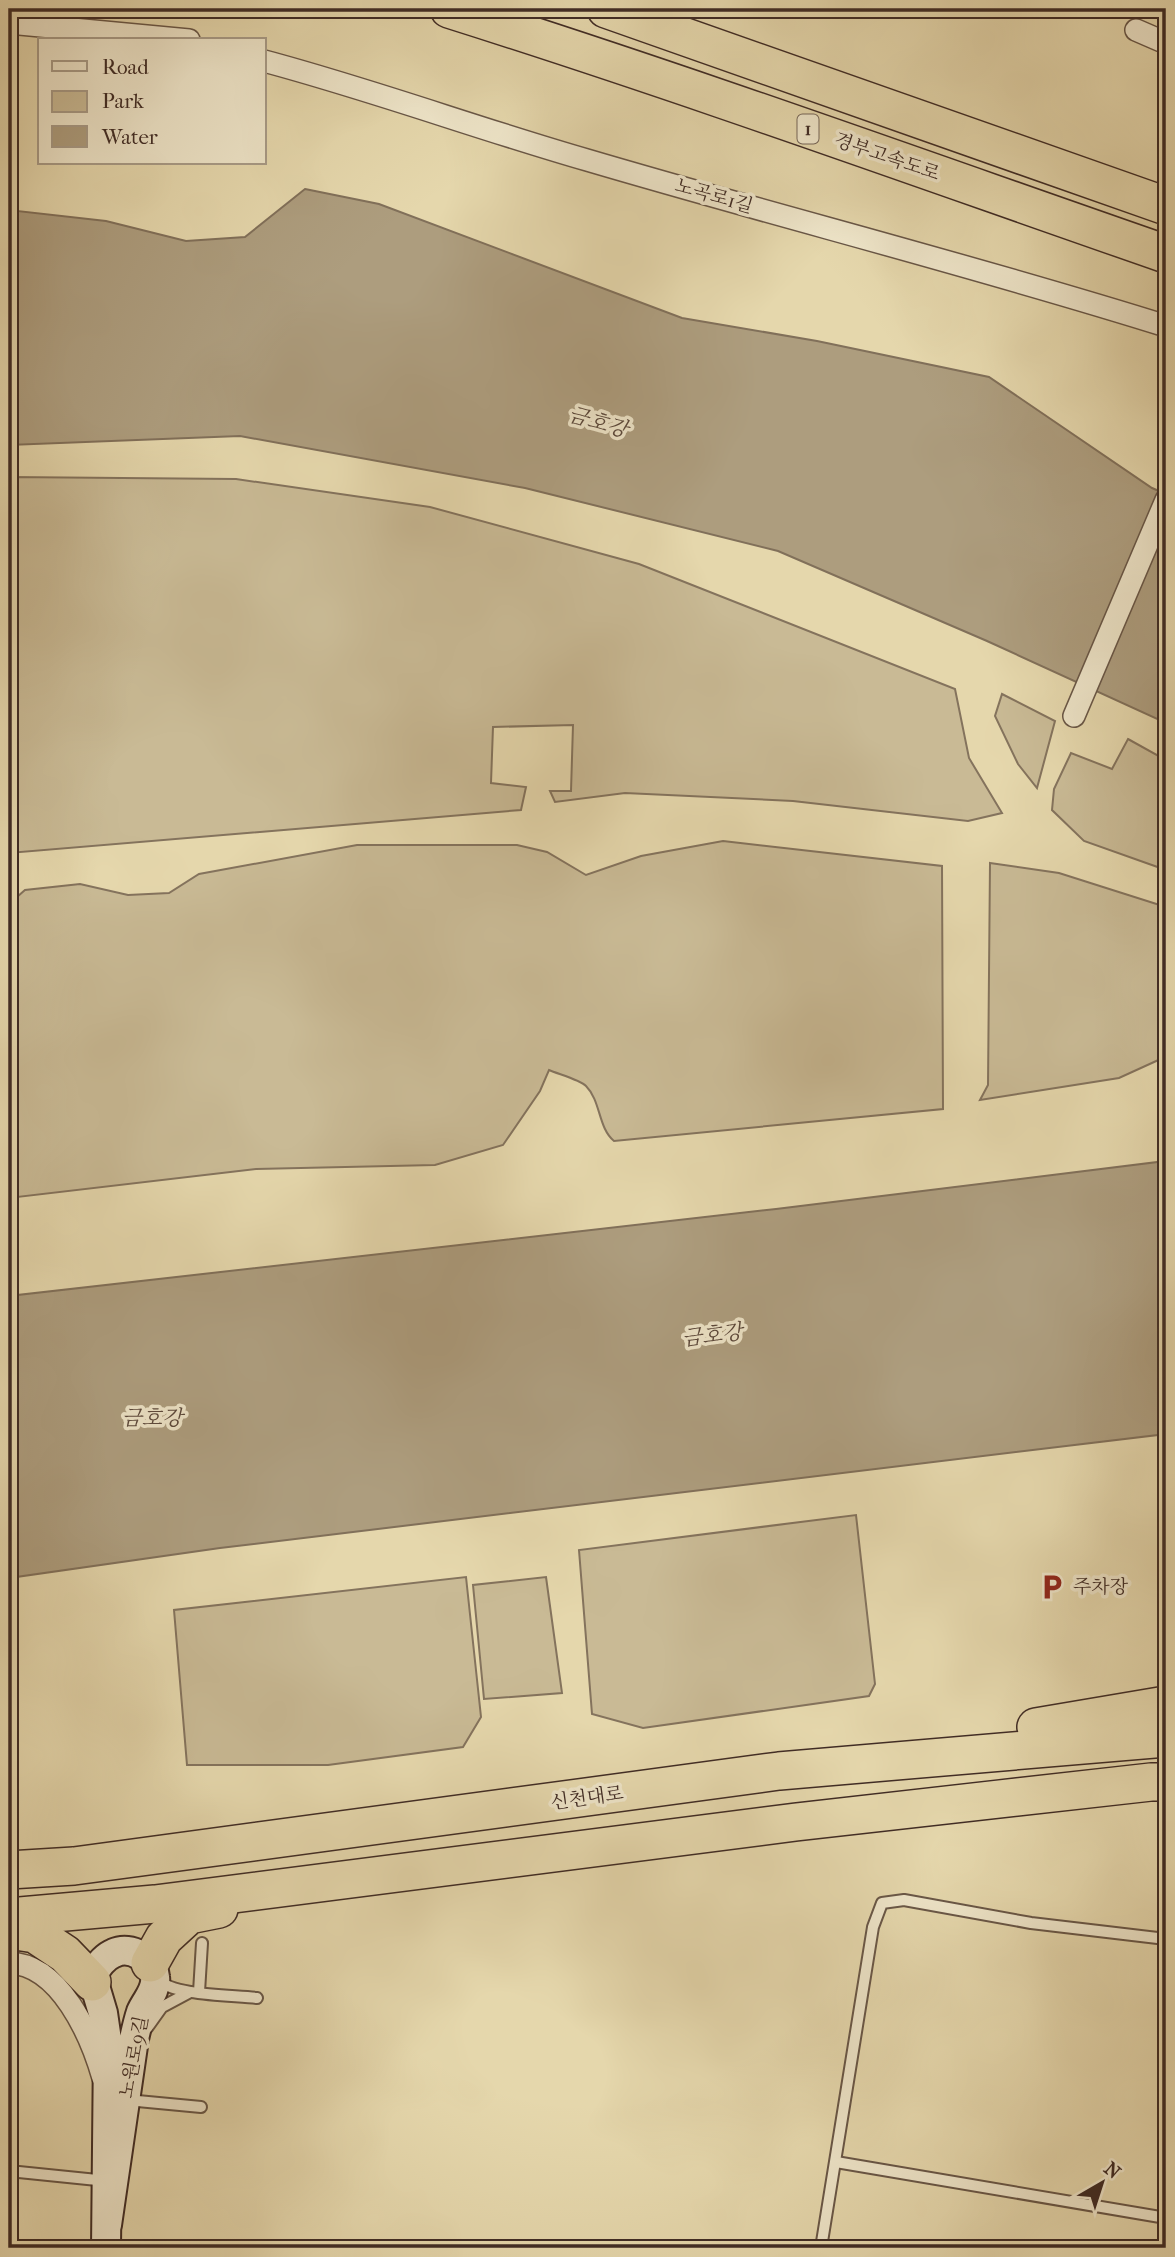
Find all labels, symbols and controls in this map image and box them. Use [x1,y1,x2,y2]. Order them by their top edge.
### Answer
legend [38,38,266,164]
text: Road [102,55,149,79]
text: Park [102,89,144,113]
road number: 1 [798,114,818,144]
text: Water [101,125,158,149]
street label: 경부고속도로 [831,129,943,185]
street label: 노곡로1길 [672,174,756,218]
water label: 금호강 [565,402,633,443]
water label: 금호강 [680,1319,746,1351]
water label: 금호강 [122,1406,185,1430]
parking icon: 주차장 [1037,1572,1067,1602]
place label: 주차장 [1073,1576,1129,1598]
street label: 신천대로 [549,1782,625,1814]
street label: 노원로9길 [115,2014,153,2100]
north arrow [1066,2148,1136,2218]
text: N [1100,2157,1125,2184]

